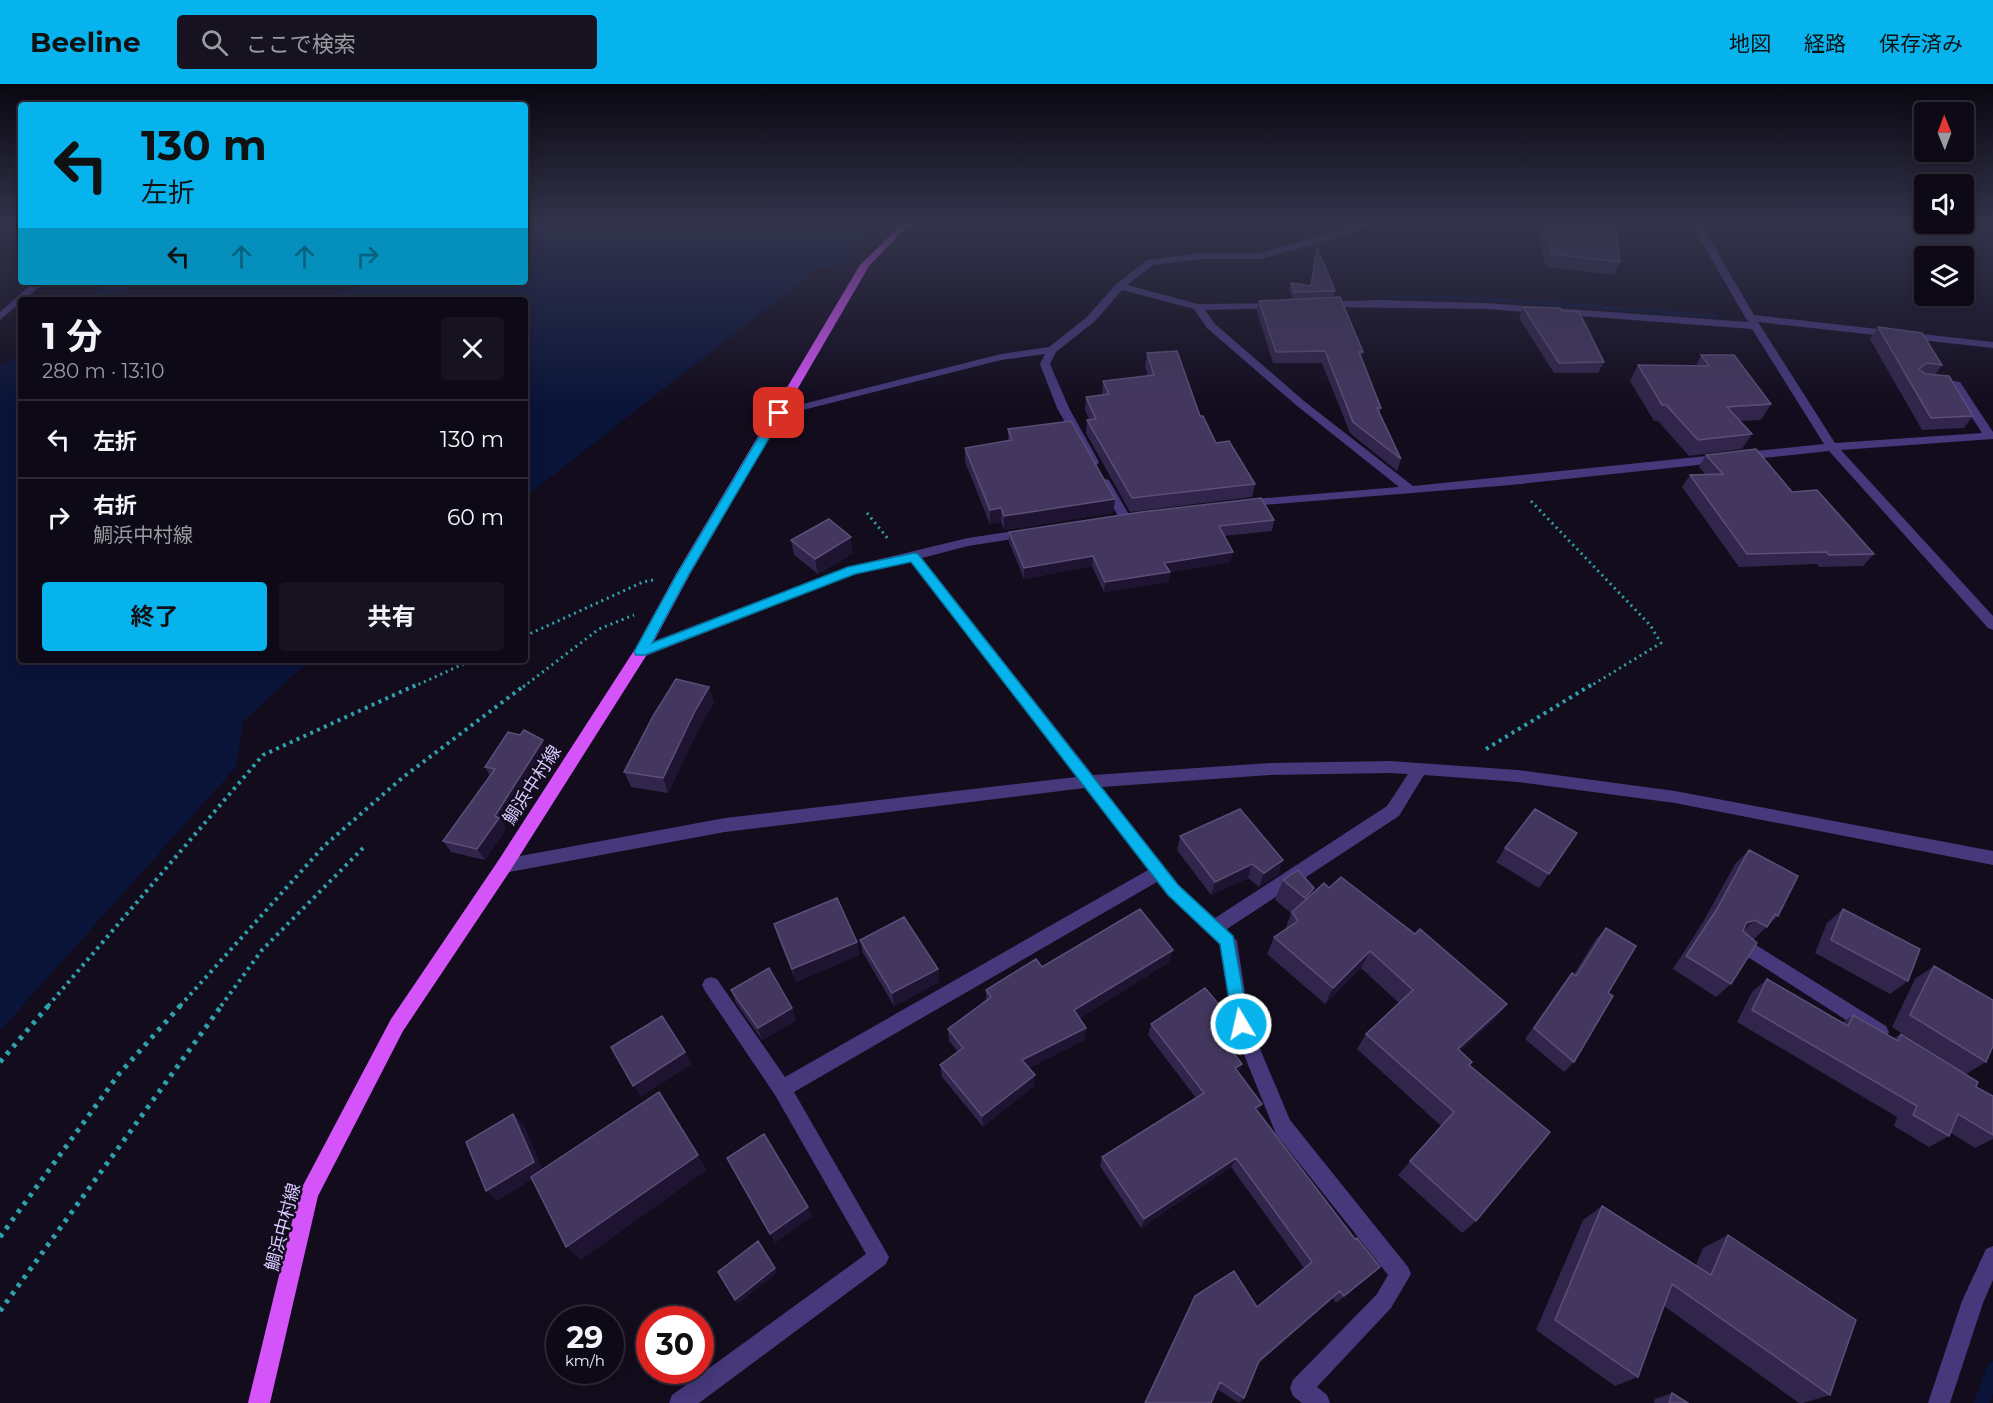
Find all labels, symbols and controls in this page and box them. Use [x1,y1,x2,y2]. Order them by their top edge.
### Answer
search box [177,15,597,69]
text: Beeline [30,25,141,59]
icon: search [198,26,231,59]
text: ここで検索 [246,31,356,58]
text: 地図 [1729,31,1771,56]
text: 経路 [1804,31,1846,56]
text: 保存済み [1879,31,1963,56]
north arrow [1914,102,1974,162]
map controls [1914,102,1974,306]
text: 130 m [141,119,267,171]
icon: left [42,126,120,204]
button: sound [1914,174,1974,234]
text: 左折 [141,176,195,209]
icon: left [162,240,195,273]
icon: ahead [225,240,258,273]
icon: ahead [288,240,321,273]
icon: right [351,240,384,273]
button: layers [1914,246,1974,306]
text: 1 分 [42,314,102,358]
button: close [441,317,504,380]
text: 280 m · 13:10 [42,359,165,383]
pin [753,387,804,438]
icon: arrive [762,396,795,429]
icon: left [42,423,75,456]
text: 130 m [440,426,504,453]
text: 左折 [93,428,137,455]
text: 右折 [93,492,137,519]
icon: right [42,501,75,534]
text: 60 m [447,504,504,531]
text: 鯛浜中村線 [93,523,193,547]
button: 終了 [42,582,267,651]
button: 共有 [279,582,504,651]
street label: 鯛浜中村線 [498,741,566,829]
position arrow [1209,992,1273,1056]
street label: 鯛浜中村線 [261,1181,305,1273]
speed limit sign: 30 [636,1306,714,1384]
text: 29 [567,1319,603,1356]
text: km/h [565,1351,605,1370]

